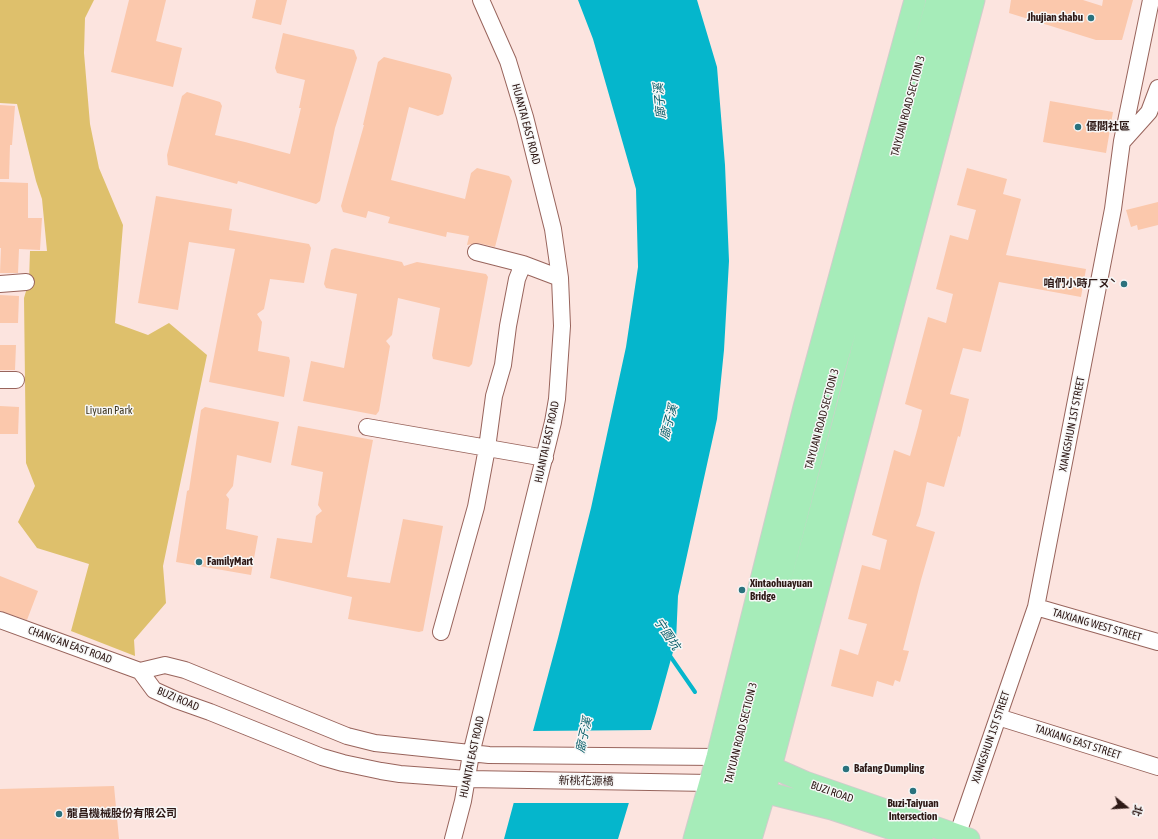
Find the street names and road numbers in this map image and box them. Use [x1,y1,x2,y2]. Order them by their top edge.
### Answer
street label: TAIYUAN ROAD SECTION 3 [888,54,928,158]
street label: HUANTAI EAST ROAD [509,82,543,166]
street label: TAIYUAN ROAD SECTION 3 [802,367,842,471]
street label: XIANGSHUN 1ST STREET [1056,376,1088,472]
street label: HUANTAI EAST ROAD [532,400,562,484]
street label: TAIXIANG WEST STREET [1051,606,1143,644]
street label: CHANG’AN EAST ROAD [26,624,114,666]
street label: TAIYUAN ROAD SECTION 3 [722,681,760,785]
street label: BUZI ROAD [155,684,201,714]
street label: XIANGSHUN 1ST STREET [969,689,1013,785]
street label: HUANTAI EAST ROAD [457,715,487,799]
street label: TAIXIANG EAST STREET [1033,722,1123,762]
street label: 新桃花源橋 [558,774,614,788]
street label: BUZI ROAD [809,779,855,805]

